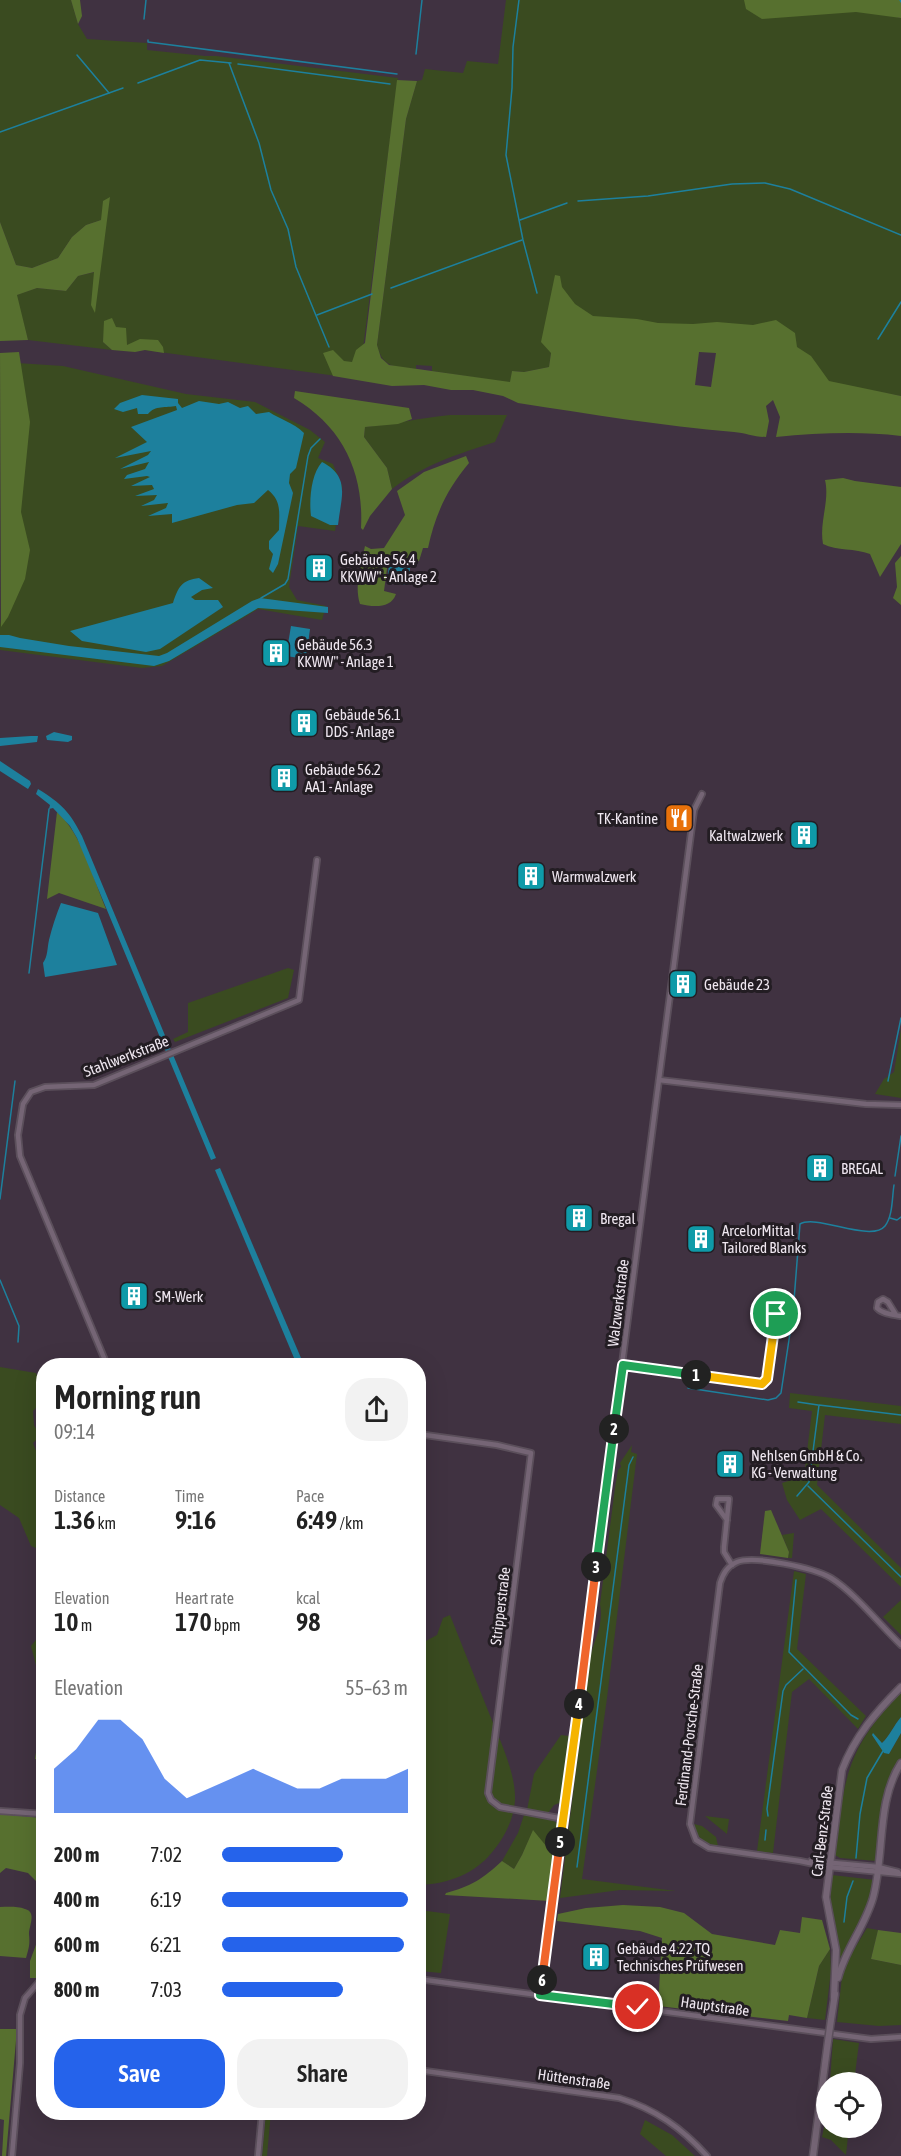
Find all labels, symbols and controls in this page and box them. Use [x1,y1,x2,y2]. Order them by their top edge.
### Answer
place label: Gebäude 56.4 KKWW" - Anlage 2 [340,551,437,585]
building icon: Gebäude 56.4 KKWW" - Anlage 2 [303,552,335,584]
place label: Gebäude 56.3 KKWW" - Anlage 1 [297,636,394,670]
building icon: Gebäude 56.3 KKWW" - Anlage 1 [260,637,292,669]
place label: Gebäude 56.1 DDS - Anlage [325,706,401,740]
building icon: Gebäude 56.1 DDS - Anlage [288,707,320,739]
place label: Gebäude 56.2 AA1 - Anlage [305,761,381,795]
building icon: Gebäude 56.2 AA1 - Anlage [268,762,300,794]
restaurant icon: TK-Kantine [663,802,695,834]
place label: TK-Kantine [597,810,658,827]
building icon: Kaltwalzwerk [788,819,820,851]
place label: Kaltwalzwerk [709,827,783,844]
building icon: Warmwalzwerk [515,860,547,892]
place label: Warmwalzwerk [552,868,637,885]
building icon: Gebäude 23 [667,968,699,1000]
place label: Gebäude 23 [704,976,770,993]
street label: Stahlwerkstraße [81,1032,171,1080]
building icon: BREGAL [804,1152,836,1184]
place label: BREGAL [841,1160,883,1177]
building icon: Bregal [563,1202,595,1234]
place label: Bregal [600,1210,635,1227]
place label: ArcelorMittal Tailored Blanks [722,1222,806,1256]
building icon: ArcelorMittal Tailored Blanks [685,1223,717,1255]
street label: Walzwerkstraße [604,1258,632,1348]
building icon: SM-Werk [118,1280,150,1312]
place label: SM-Werk [155,1288,204,1305]
pin [750,1288,801,1339]
icon: arrive [759,1297,792,1330]
pin: 1 [681,1360,711,1390]
text: 1 [692,1366,700,1384]
text: Morning run [54,1378,201,1416]
button: share [345,1378,408,1441]
pin: 2 [599,1414,629,1444]
text: 09:14 [54,1420,95,1443]
text: 2 [610,1420,618,1438]
place label: Nehlsen GmbH & Co. KG - Verwaltung [751,1447,863,1481]
building icon: Nehlsen GmbH & Co. KG - Verwaltung [714,1448,746,1480]
text: Distance [54,1487,105,1505]
text: Time [175,1487,204,1505]
text: Pace [296,1487,324,1505]
text: 1.36 [54,1505,95,1535]
text: 9:16 [175,1505,216,1535]
text: 6:49 [296,1505,337,1535]
text: km [95,1514,116,1532]
text: /km [337,1514,363,1532]
pin: 3 [581,1552,611,1582]
text: 3 [592,1558,600,1576]
street label: Stripperstraße [487,1566,513,1646]
text: Elevation [54,1589,109,1607]
text: Heart rate [175,1589,234,1607]
text: kcal [296,1589,320,1607]
text: 10 [54,1607,78,1637]
text: 170 [175,1607,212,1637]
text: 98 [296,1607,320,1637]
text: m [78,1616,92,1634]
text: bpm [212,1616,241,1634]
street label: Ferdinand-Porsche-Straße [672,1663,706,1807]
text: Elevation [54,1676,123,1699]
text: 55–63 m [345,1676,408,1699]
pin: 4 [564,1689,594,1719]
text: 4 [575,1695,583,1713]
street label: Carl-Benz-Straße [808,1784,836,1878]
pin: 5 [545,1827,575,1857]
text: 5 [556,1833,564,1851]
text: 200 m [54,1843,99,1866]
text: 7:02 [150,1843,182,1866]
text: 400 m [54,1888,99,1911]
text: 6:19 [150,1888,182,1911]
text: 600 m [54,1933,99,1956]
text: 6:21 [150,1933,182,1956]
place label: Gebäude 4.22 TQ Technisches Prüfwesen [617,1940,743,1974]
building icon: Gebäude 4.22 TQ Technisches Prüfwesen [580,1941,612,1973]
pin: 6 [527,1965,557,1995]
text: 6 [538,1971,546,1989]
text: 800 m [54,1978,99,2001]
text: 7:03 [150,1978,182,2001]
pin [612,1981,663,2032]
icon: check [621,1990,654,2023]
street label: Hauptstraße [680,1993,750,2019]
button: Save [54,2039,225,2108]
button: Share [237,2039,408,2108]
street label: Hüttenstraße [537,2065,612,2093]
map controls [816,2072,882,2138]
button: locate [816,2072,882,2138]

